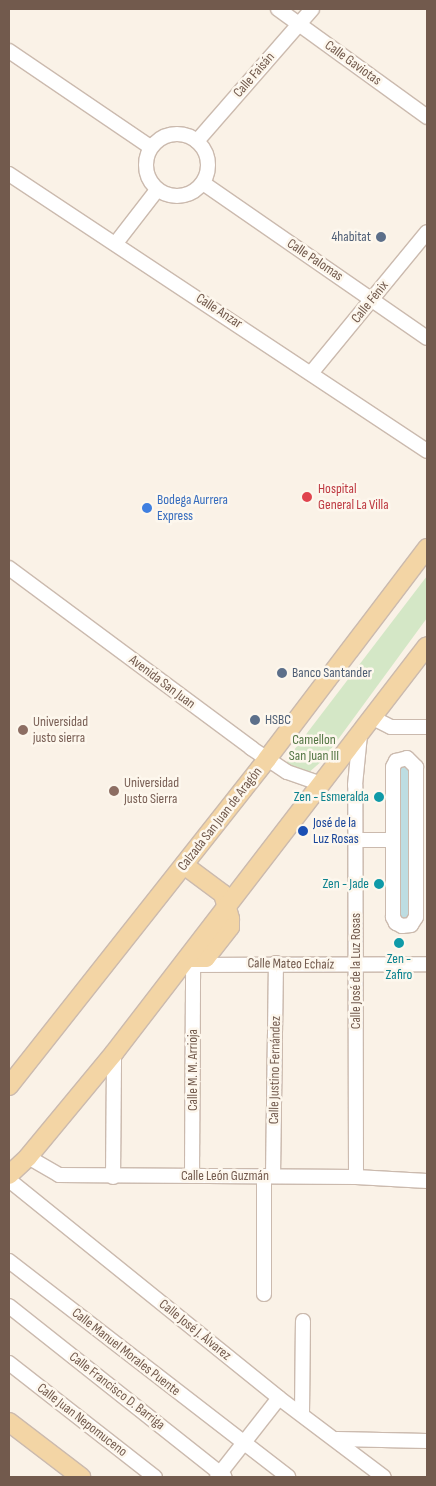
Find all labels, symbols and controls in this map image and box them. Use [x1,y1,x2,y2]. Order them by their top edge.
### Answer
street label: Calle Gaviotas [322,37,384,89]
street label: Calle Faisán [230,49,278,101]
place label: 4habitat [331,229,371,245]
marker: 4habitat [375,231,387,243]
street label: Calle Palomas [284,235,346,285]
street label: Calle Fénix [348,277,392,327]
street label: Calle Anzar [193,290,245,332]
place label: Hospital General La Villa [318,481,389,514]
marker: Hospital General La Villa [300,490,314,504]
place label: Bodega Aurrera Express [157,492,228,524]
marker: Bodega Aurrera Express [141,502,153,514]
street label: Avenida San Juan [126,652,198,712]
place label: Banco Santander [292,665,372,681]
marker: Banco Santander [276,667,288,679]
place label: HSBC [265,712,291,728]
place label: Universidad justo sierra [33,714,88,746]
marker: HSBC [249,714,261,726]
marker: Universidad justo sierra [17,724,29,736]
park label: Camellon San Juan III [289,732,339,764]
street label: Calzada San Juan de Aragón [174,764,266,874]
place label: Universidad Justo Sierra [124,775,179,808]
marker: Universidad Justo Sierra [108,785,120,797]
place label: Zen - Esmeralda [294,789,369,805]
marker: Zen - Esmeralda [373,791,385,803]
place label: José de la Luz Rosas [313,815,359,848]
marker: José de la Luz Rosas [297,825,309,837]
place label: Zen - Jade [323,876,369,892]
marker: Zen - Jade [373,878,385,890]
street label: Calle José de la Luz Rosas [348,913,364,1029]
marker: Zen - Zafiro [393,937,405,949]
place label: Zen - Zafiro [386,951,412,984]
street label: Calle Mateo Echaíz [247,955,335,973]
street label: Calle Justino Fernández [266,1016,284,1124]
street label: Calle M. M. Arrioja [185,1029,201,1111]
street label: Calle León Guzmán [181,1168,269,1184]
street label: Calle José J. Álvarez [156,1296,234,1364]
street label: Calle Manuel Morales Puente [68,1304,184,1400]
street label: Calle Francisco D. Barriga [66,1348,168,1434]
street label: Calle Juan Nepomuceno [34,1380,130,1460]

